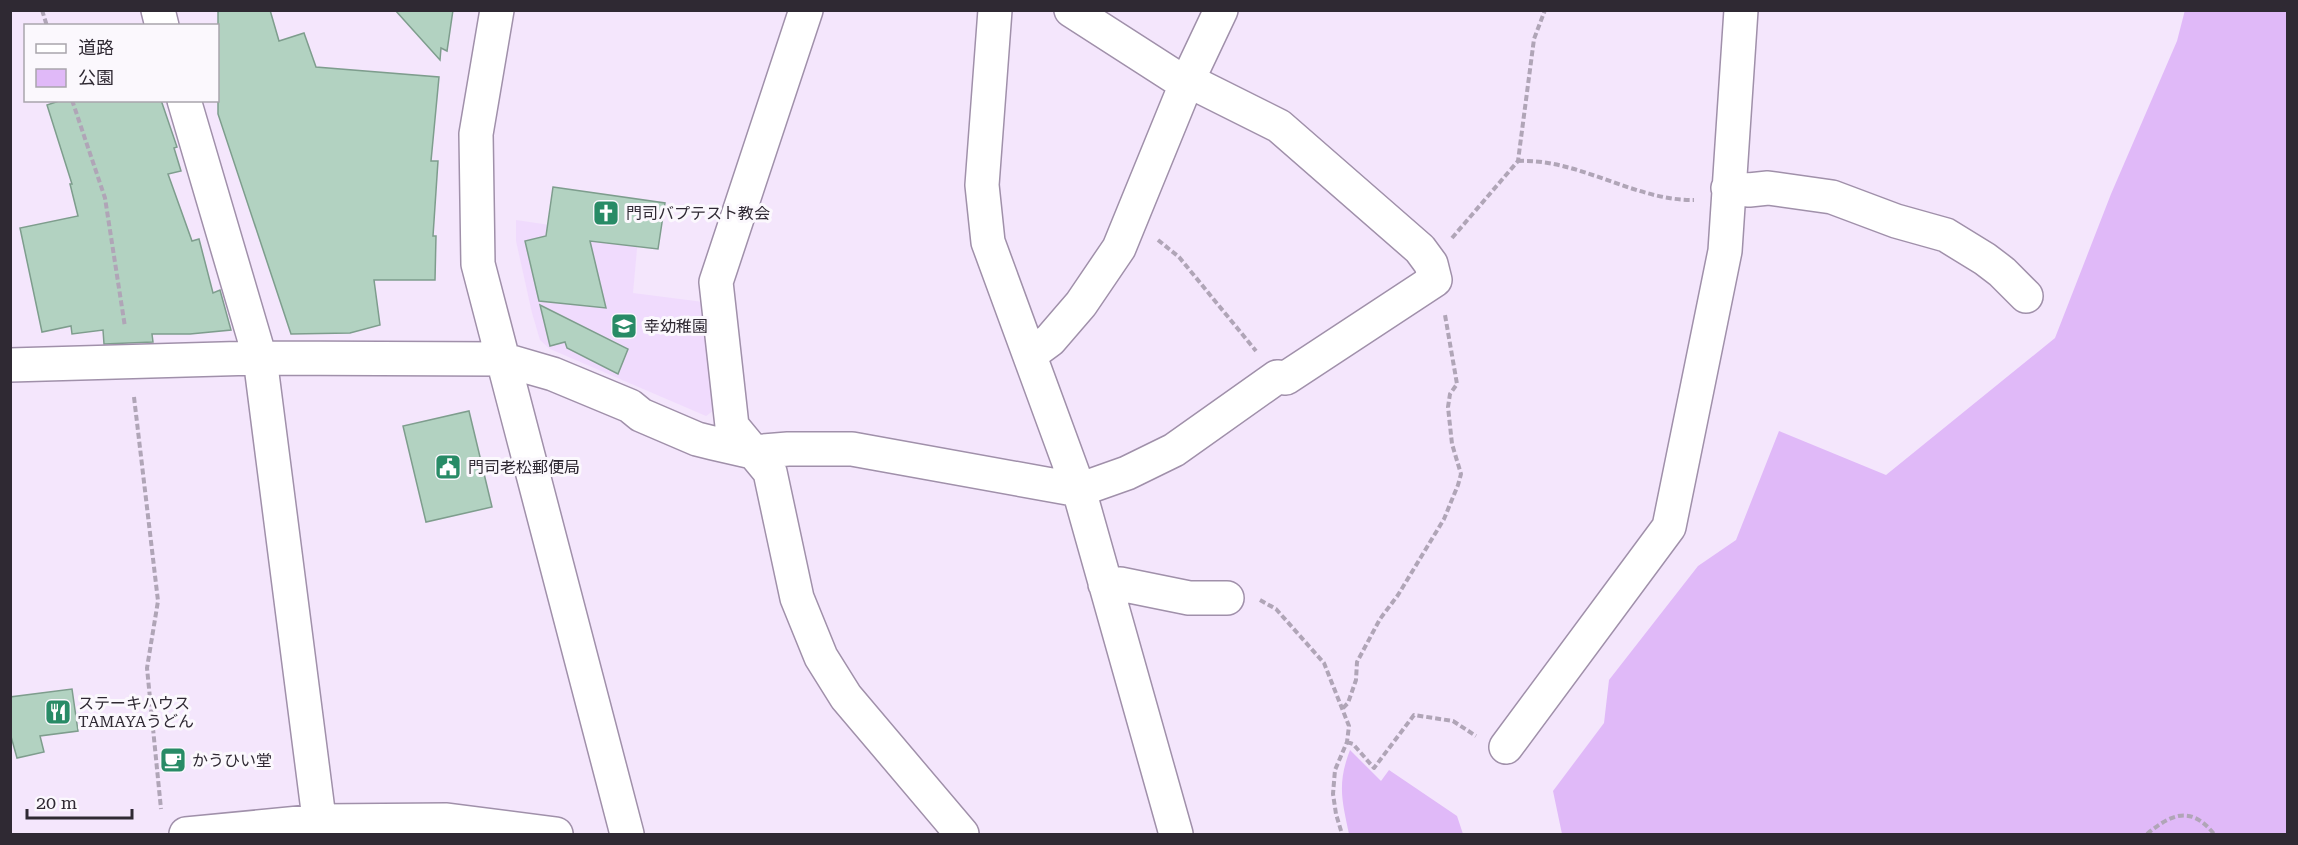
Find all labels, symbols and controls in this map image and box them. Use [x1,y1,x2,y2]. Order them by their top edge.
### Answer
legend [24,24,219,102]
text: 道路 [78,37,114,58]
text: 公園 [78,67,114,88]
church icon: 門司バプテスト教会 [591,198,621,228]
place label: 門司バプテスト教会 [626,204,770,223]
school or university icon: 幸幼稚園 [609,311,639,341]
place label: 幸幼稚園 [644,317,708,336]
public building icon: 門司老松郵便局 [433,452,463,482]
place label: 門司老松郵便局 [468,458,580,477]
place label: ステーキハウス TAMAYAうどん [78,694,194,731]
restaurant icon: ステーキハウス TAMAYAうどん [43,697,73,727]
cafe icon: かうひい堂 [158,745,188,775]
place label: かうひい堂 [192,751,272,770]
scale bar [27,782,132,820]
text: 20 m [36,792,77,813]

